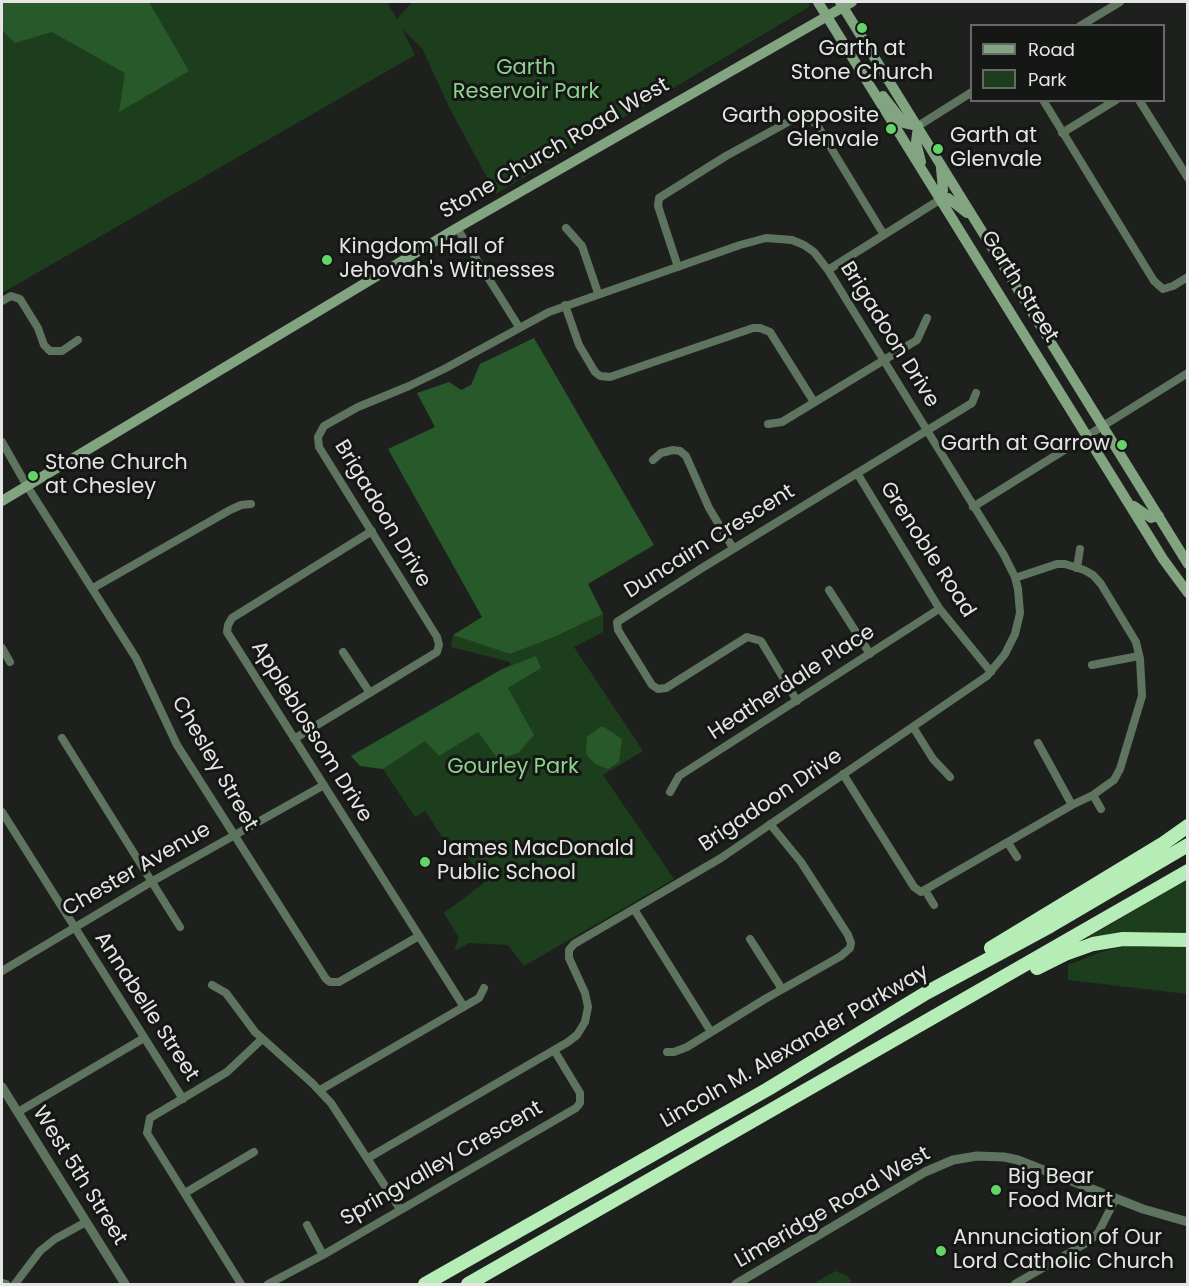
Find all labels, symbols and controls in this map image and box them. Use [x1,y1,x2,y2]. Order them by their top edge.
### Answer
marker: Garth at Stone Church [855,21,869,35]
legend [970,24,1165,102]
place label: Garth at Stone Church [791,37,933,87]
text: Road [1028,37,1075,62]
park label: Garth Reservoir Park [453,56,599,106]
text: Park [1028,67,1067,92]
street label: Stone Church Road West [436,73,674,225]
place label: Garth opposite Glenvale [722,104,879,154]
marker: Garth opposite Glenvale [884,122,898,136]
place label: Garth at Glenvale [950,124,1042,174]
marker: Garth at Glenvale [931,142,945,156]
street label: Garth Street [975,227,1063,347]
place label: Kingdom Hall of Jehovah's Witnesses [339,235,555,285]
marker: Kingdom Hall of Jehovah's Witnesses [320,253,334,267]
street label: Brigadoon Drive [834,257,944,413]
place label: Garth at Garrow [941,432,1110,458]
street label: Brigadoon Drive [328,436,436,592]
marker: Garth at Garrow [1115,438,1129,452]
place label: Stone Church at Chesley [45,451,188,501]
marker: Stone Church at Chesley [26,469,40,483]
street label: Grenoble Road [874,477,980,623]
street label: Duncairn Crescent [620,479,800,605]
street label: Heatherdale Place [704,620,880,746]
street label: Appleblossom Drive [245,637,377,827]
street label: Chesley Street [165,692,263,836]
street label: Brigadoon Drive [695,744,847,858]
park label: Gourley Park [447,755,579,781]
street label: Chester Avenue [59,817,215,923]
place label: James MacDonald Public School [437,837,634,887]
marker: James MacDonald Public School [418,855,432,869]
street label: Annabelle Street [88,928,204,1086]
street label: Lincoln M. Alexander Parkway [657,960,933,1134]
street label: Springvalley Crescent [337,1096,547,1232]
street label: West 5th Street [26,1102,132,1250]
street label: Limeridge Road West [731,1142,935,1274]
place label: Big Bear Food Mart [1008,1165,1113,1215]
marker: Big Bear Food Mart [989,1183,1003,1197]
place label: Annunciation of Our Lord Catholic Church [953,1226,1174,1276]
marker: Annunciation of Our Lord Catholic Church [934,1244,948,1258]

